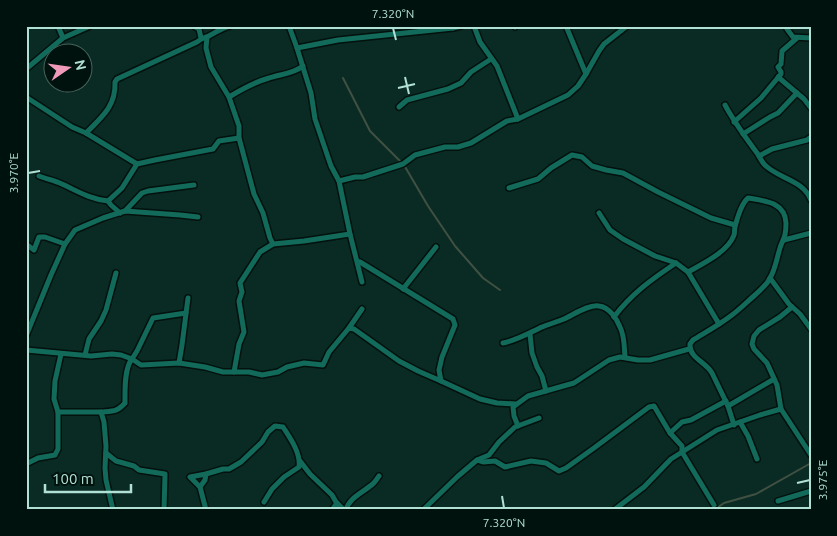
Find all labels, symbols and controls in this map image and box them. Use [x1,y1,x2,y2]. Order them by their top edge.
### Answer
text: 7.320°N [372,7,414,20]
north arrow [42,42,92,92]
text: N [72,58,90,72]
text: 3.970°E [7,152,20,193]
text: 3.975°E [816,459,829,500]
scale bar [45,461,131,493]
text: 100 m [52,470,94,487]
text: 7.320°N [483,516,525,529]

